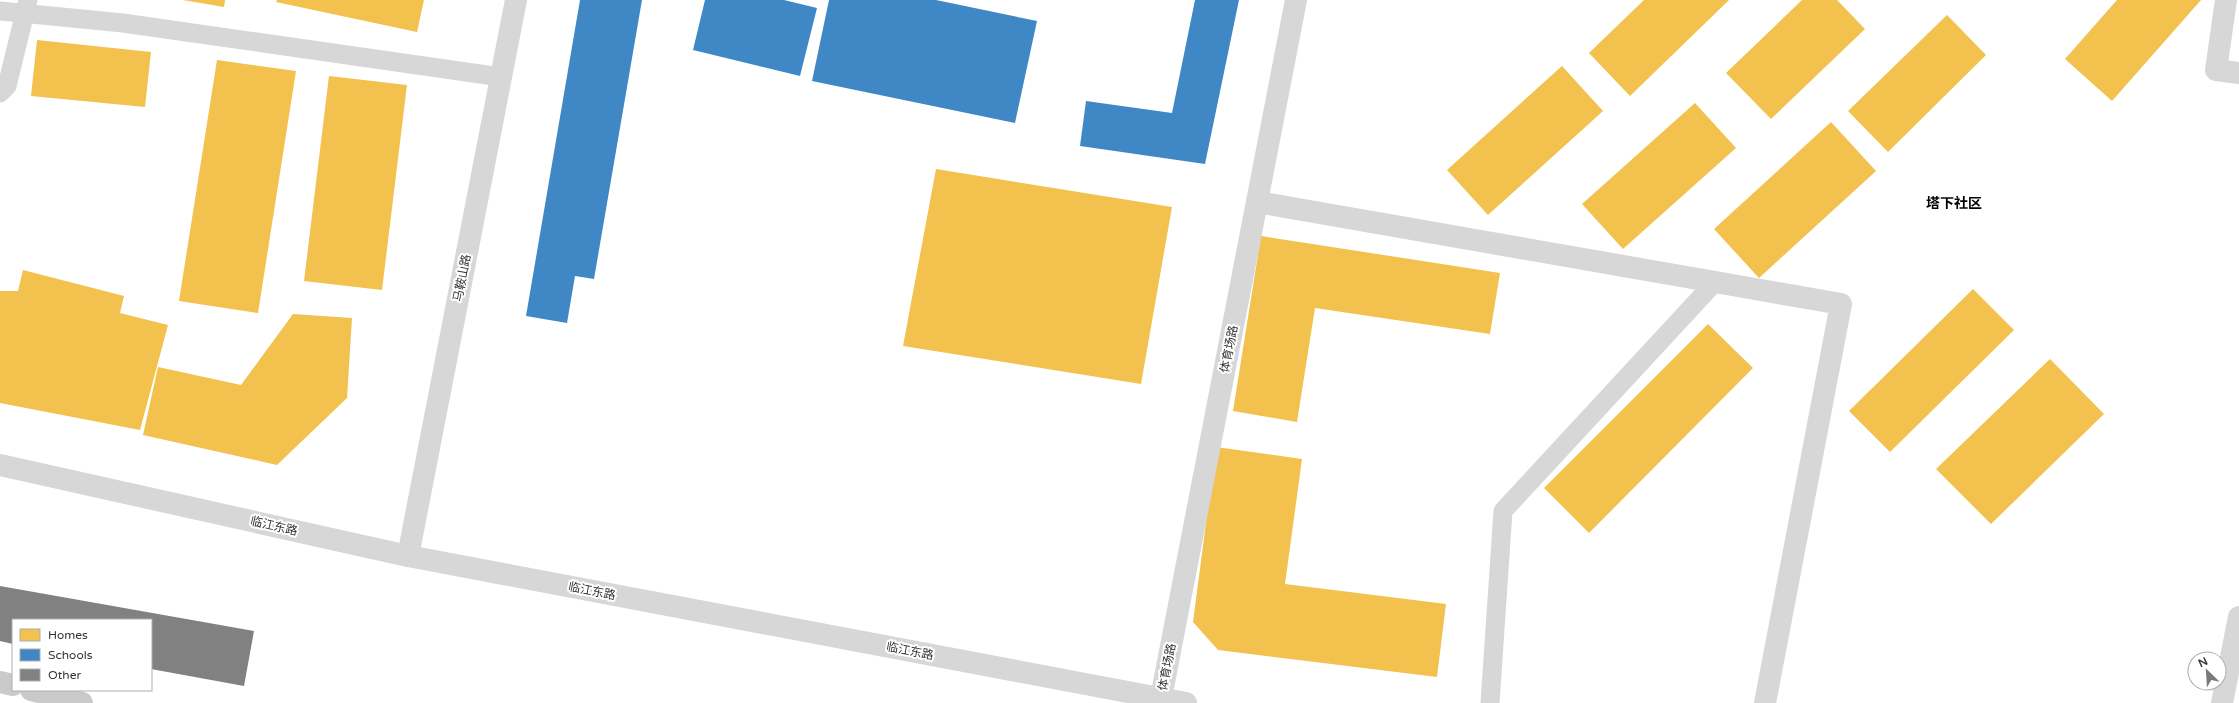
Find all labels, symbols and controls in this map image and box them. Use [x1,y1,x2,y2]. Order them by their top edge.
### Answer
district label: 塔下社区 [1926,195,1982,212]
street label: 马鞍山路 [451,253,473,303]
street label: 体育场路 [1218,324,1240,374]
street label: 临江东路 [249,514,299,538]
street label: 临江东路 [567,580,617,602]
legend [12,619,152,691]
text: Homes [48,628,88,642]
street label: 临江东路 [885,640,935,662]
street label: 体育场路 [1156,642,1178,692]
text: Schools [48,648,93,662]
north arrow [2187,651,2227,691]
text: N [2196,655,2210,670]
text: Other [48,668,81,682]

